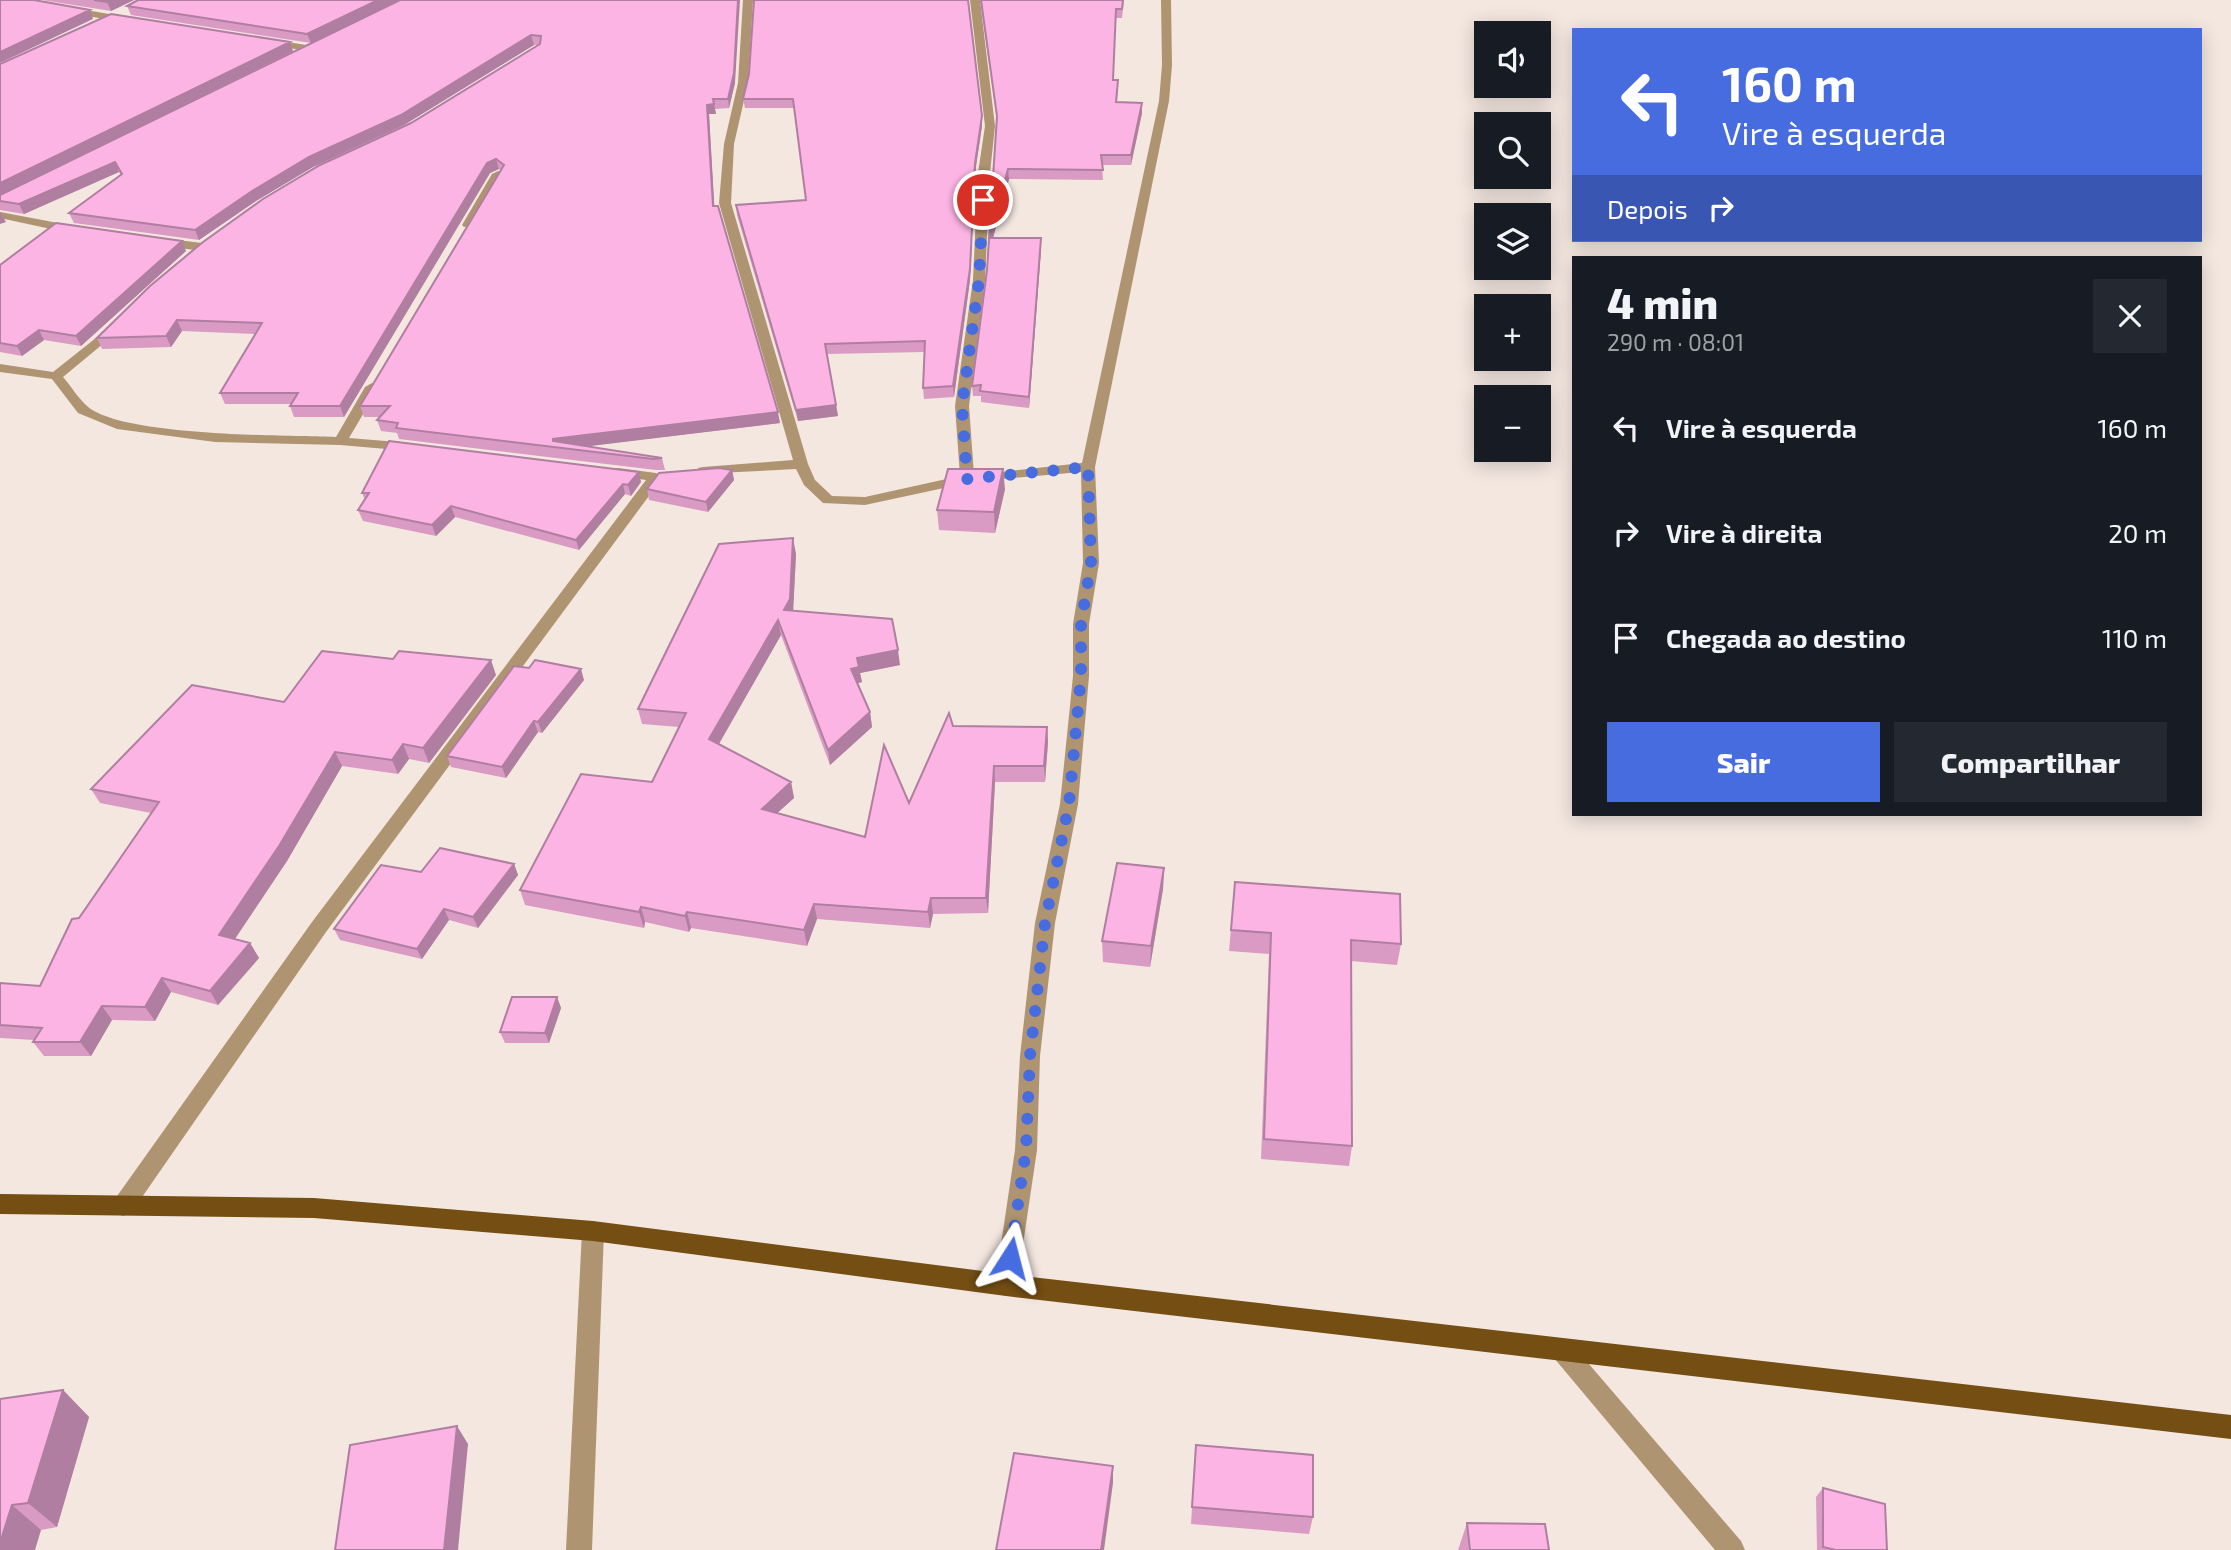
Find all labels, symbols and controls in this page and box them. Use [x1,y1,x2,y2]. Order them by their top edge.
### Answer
map controls [1474,21,1551,462]
button: sound [1474,21,1551,98]
text: 160 m [1722,53,1857,112]
icon: left [1607,56,1698,147]
button: search [1474,112,1551,189]
text: Vire à esquerda [1722,113,1946,151]
pin [953,170,1013,230]
icon: arrive [964,181,1002,219]
icon: right [1702,189,1740,227]
text: Depois [1607,193,1688,224]
button: layers [1474,203,1551,280]
text: 4 min [1607,277,1718,327]
button: close [2093,279,2167,353]
button: + [1474,294,1551,371]
text: 290 m · 08:01 [1607,328,1744,356]
button: − [1474,385,1551,462]
icon: left [1607,409,1645,447]
text: Vire à esquerda [1666,412,1857,443]
text: 160 m [2098,412,2167,443]
icon: right [1607,514,1645,552]
text: Vire à direita [1666,517,1822,548]
text: 20 m [2108,517,2167,548]
icon: arrive [1607,619,1645,657]
text: Chegada ao destino [1666,622,1906,653]
text: 110 m [2102,622,2167,653]
button: Sair [1607,722,1880,802]
button: Compartilhar [1894,722,2167,802]
position arrow [973,1221,1047,1295]

